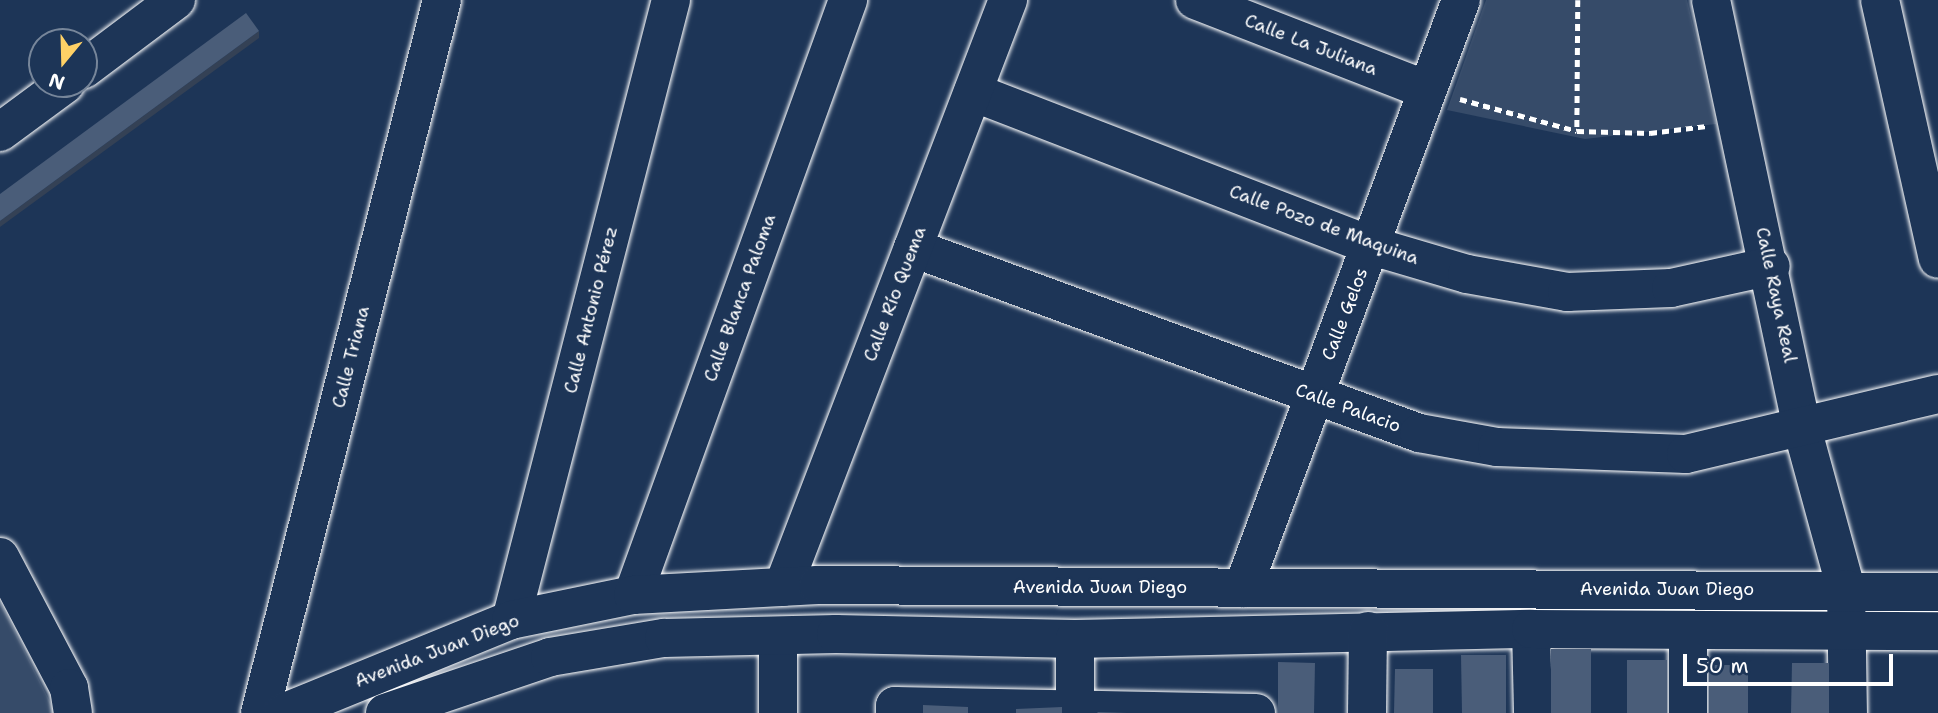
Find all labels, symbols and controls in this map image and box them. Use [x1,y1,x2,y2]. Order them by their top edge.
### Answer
street label: Calle La Juliana [1242,10,1380,80]
north arrow [28,28,98,98]
text: N [45,67,68,96]
street label: Calle Pozo de Maquina [1226,181,1422,269]
street label: Calle Blanca Paloma [700,211,780,385]
street label: Calle Río Quema [859,223,931,365]
street label: Calle Antonio Pérez [560,224,622,396]
street label: Calle Raya Real [1751,225,1801,365]
street label: Calle Gelos [1317,265,1373,363]
street label: Calle Triana [328,304,374,410]
street label: Calle Palacio [1292,379,1404,437]
street label: Avenida Juan Diego [1013,576,1187,598]
street label: Avenida Juan Diego [1580,578,1754,600]
street label: Avenida Juan Diego [352,610,522,692]
scale bar [1686,640,1896,684]
text: 50 m [1696,652,1749,680]

